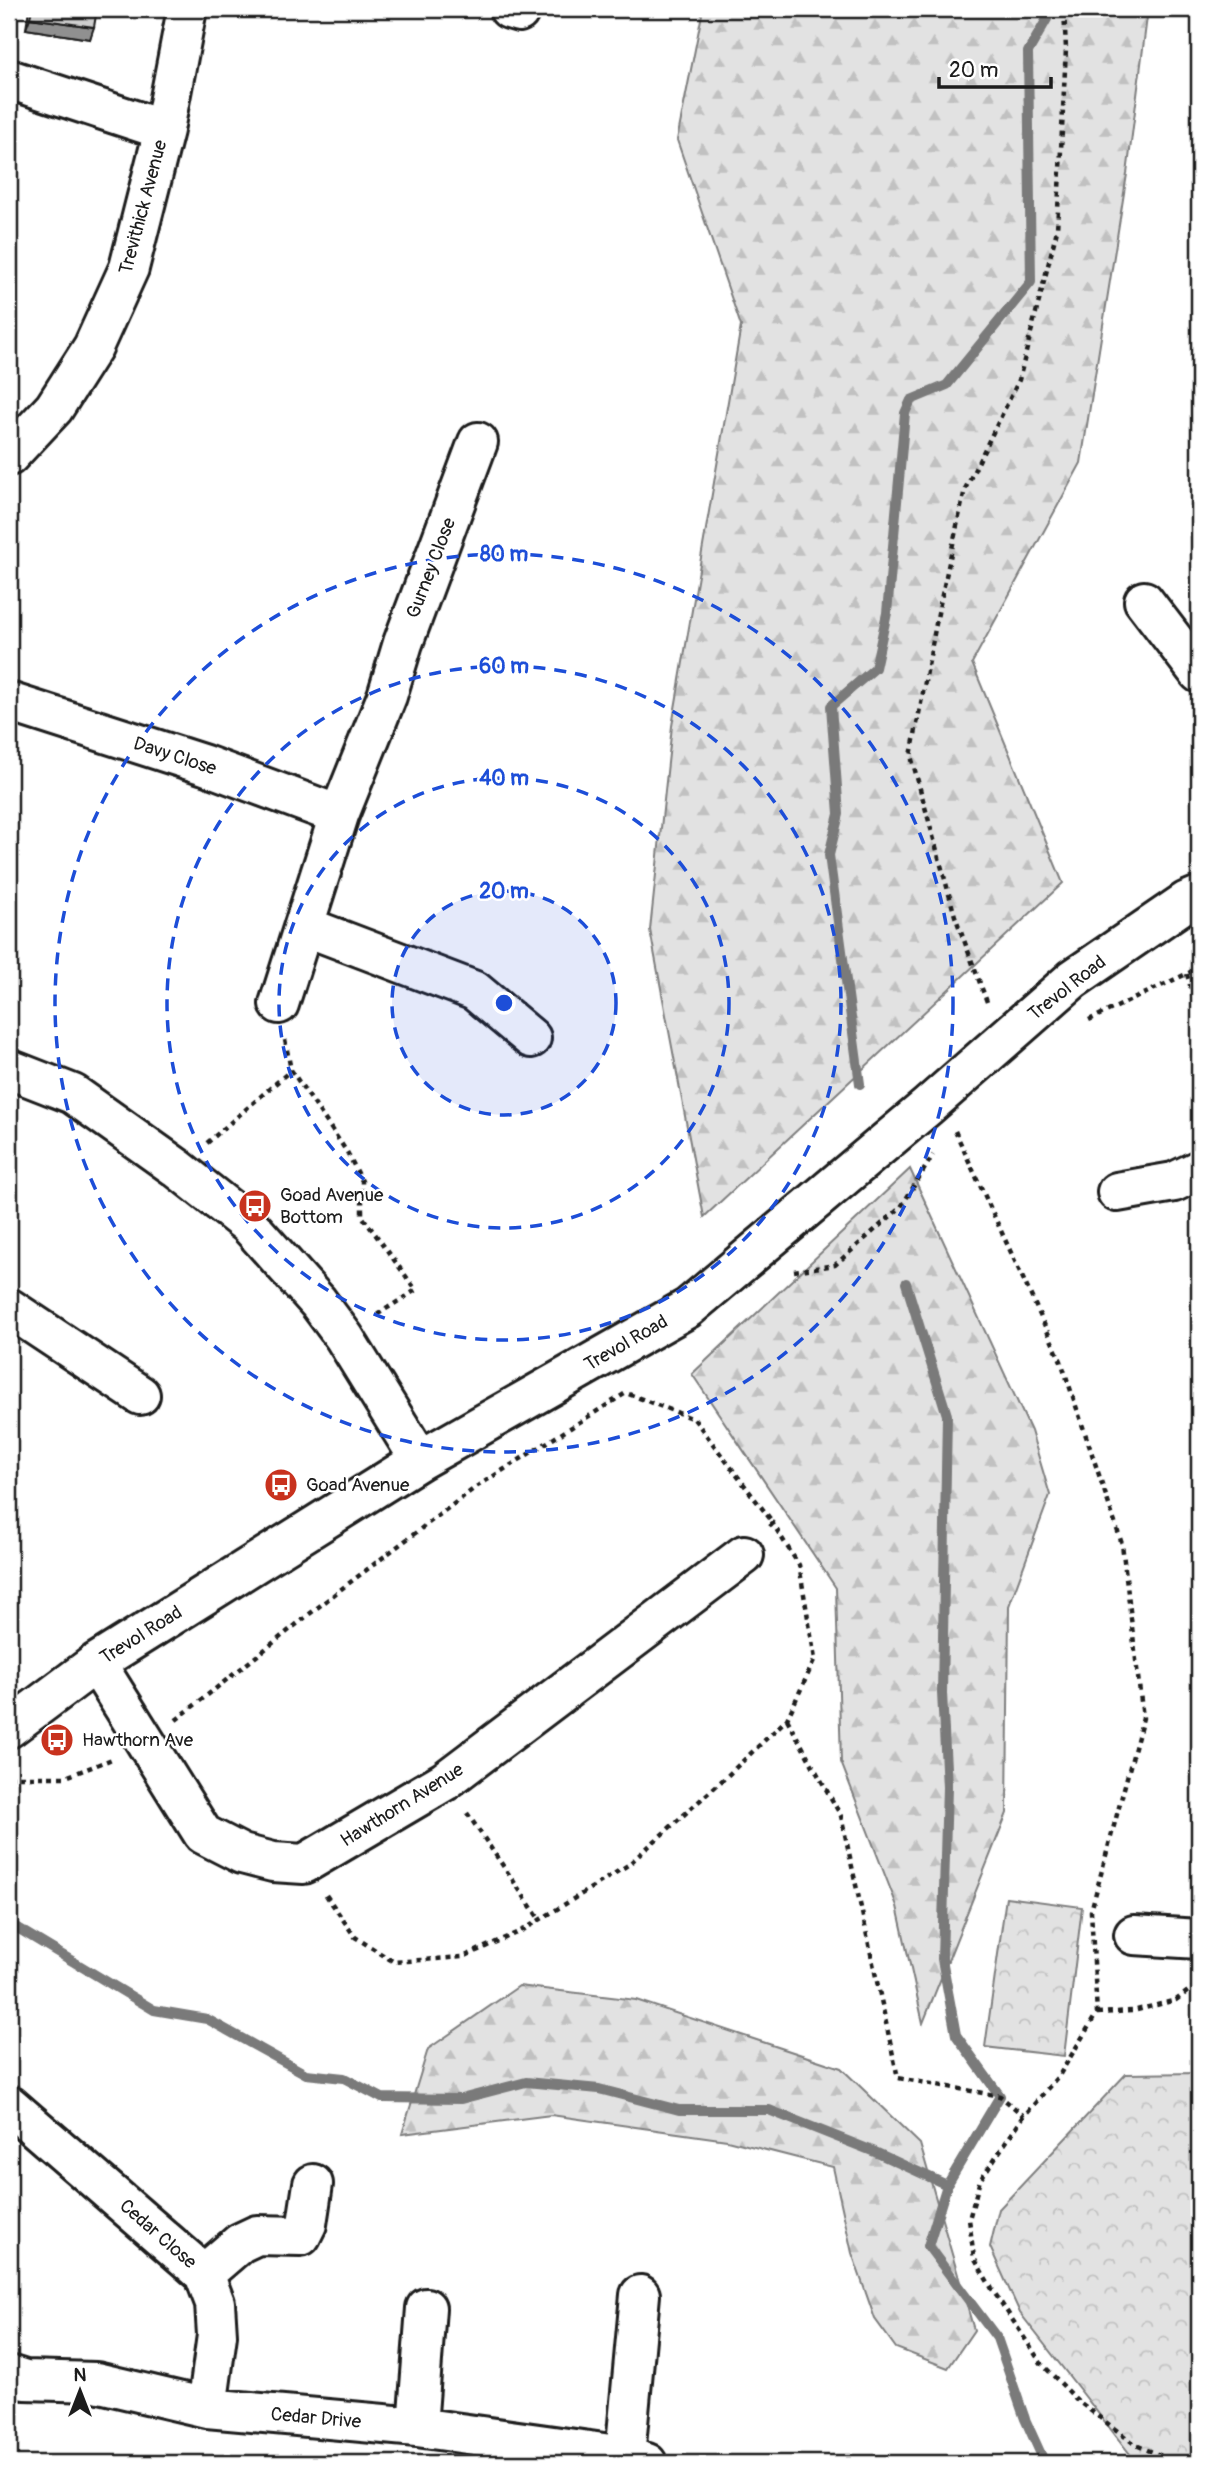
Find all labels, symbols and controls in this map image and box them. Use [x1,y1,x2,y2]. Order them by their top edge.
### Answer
scale bar [939,46,1050,90]
text: 20 m [949,57,998,84]
street label: Trevithick Avenue [114,137,173,277]
street label: Gurney Close [401,514,461,622]
text: 80 m [480,541,528,568]
text: 60 m [479,653,529,680]
street label: Davy Close [130,731,220,781]
text: 40 m [479,765,529,792]
text: 20 m [479,878,529,905]
street label: Trevol Road [1023,950,1111,1026]
centre of rings [492,991,516,1015]
place label: Goad Avenue Bottom [280,1183,384,1229]
bus stop icon: Goad Avenue Bottom [236,1187,274,1225]
street label: Trevol Road [580,1309,672,1377]
bus stop icon: Goad Avenue [262,1466,300,1504]
place label: Goad Avenue [306,1473,410,1497]
street label: Trevol Road [95,1600,187,1670]
bus stop icon: Hawthorn Ave [38,1721,76,1759]
place label: Hawthorn Ave [82,1728,194,1752]
street label: Hawthorn Avenue [336,1757,468,1852]
street label: Cedar Close [114,2194,202,2274]
north arrow [46,2356,116,2426]
text: N [74,2363,87,2387]
street label: Cedar Drive [270,2402,363,2434]

